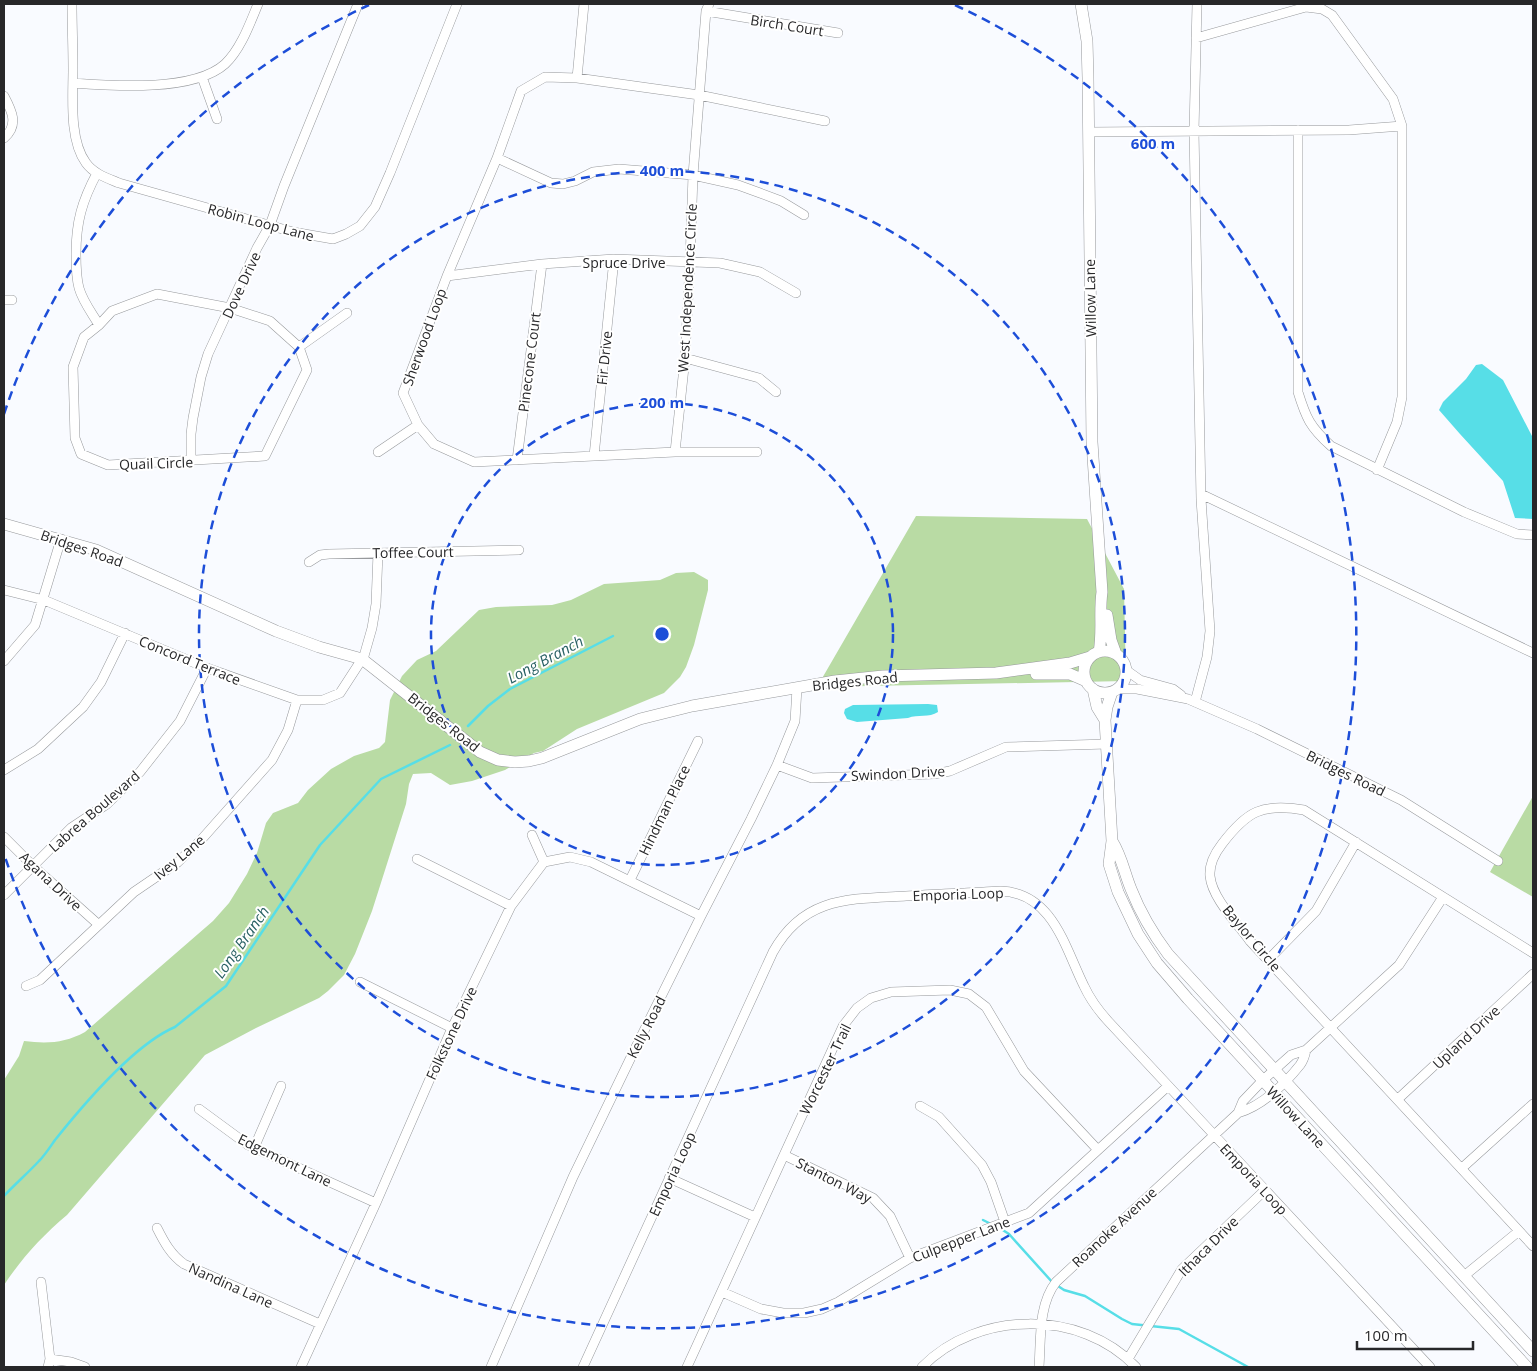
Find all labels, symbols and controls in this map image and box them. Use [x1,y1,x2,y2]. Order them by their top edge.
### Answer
street label: Birch Court [749,10,825,40]
text: 600 m [1131,133,1175,153]
text: 400 m [640,160,684,180]
street label: Robin Loop Lane [206,199,316,245]
street label: West Independence Circle [673,203,701,373]
street label: Dove Drive [217,249,265,321]
street label: Spruce Drive [582,253,666,272]
street label: Willow Lane [1080,259,1100,337]
street label: Sherwood Loop [398,286,450,388]
street label: Pinecone Court [513,311,545,413]
street label: Fir Drive [592,330,616,386]
text: 200 m [640,392,684,412]
street label: Quail Circle [119,452,194,474]
street label: Bridges Road [38,525,126,571]
street label: Toffee Court [372,542,454,562]
centre of rings [653,625,671,643]
street label: Concord Terrace [136,631,244,689]
water label: Long Branch [503,631,587,687]
street label: Bridges Road [811,667,899,695]
street label: Bridges Road [404,688,484,756]
street label: Bridges Road [1303,746,1389,800]
street label: Swindon Drive [851,761,946,785]
street label: Hindman Place [634,762,694,858]
street label: Labrea Boulevard [44,766,144,856]
street label: Ivey Lane [150,830,209,884]
street label: Agana Drive [16,847,86,915]
street label: Emporia Loop [912,883,1004,905]
street label: Baylor Circle [1219,901,1286,975]
water label: Long Branch [209,902,273,982]
street label: Folkstone Drive [421,983,481,1083]
street label: Kelly Road [622,993,670,1061]
street label: Upland Drive [1428,1001,1504,1073]
street label: Worcester Trail [795,1020,855,1118]
street label: Willow Lane [1262,1082,1330,1152]
street label: Edgemont Lane [235,1129,335,1191]
street label: Emporia Loop [644,1129,700,1219]
street label: Emporia Loop [1216,1139,1292,1219]
street label: Stanton Way [793,1153,876,1208]
street label: Roanoke Avenue [1067,1183,1161,1271]
street label: Culpepper Lane [909,1212,1013,1266]
street label: Ithaca Drive [1174,1212,1242,1280]
street label: Nandina Lane [186,1258,276,1312]
scale bar [1357,1318,1473,1350]
text: 100 m [1364,1325,1408,1345]

